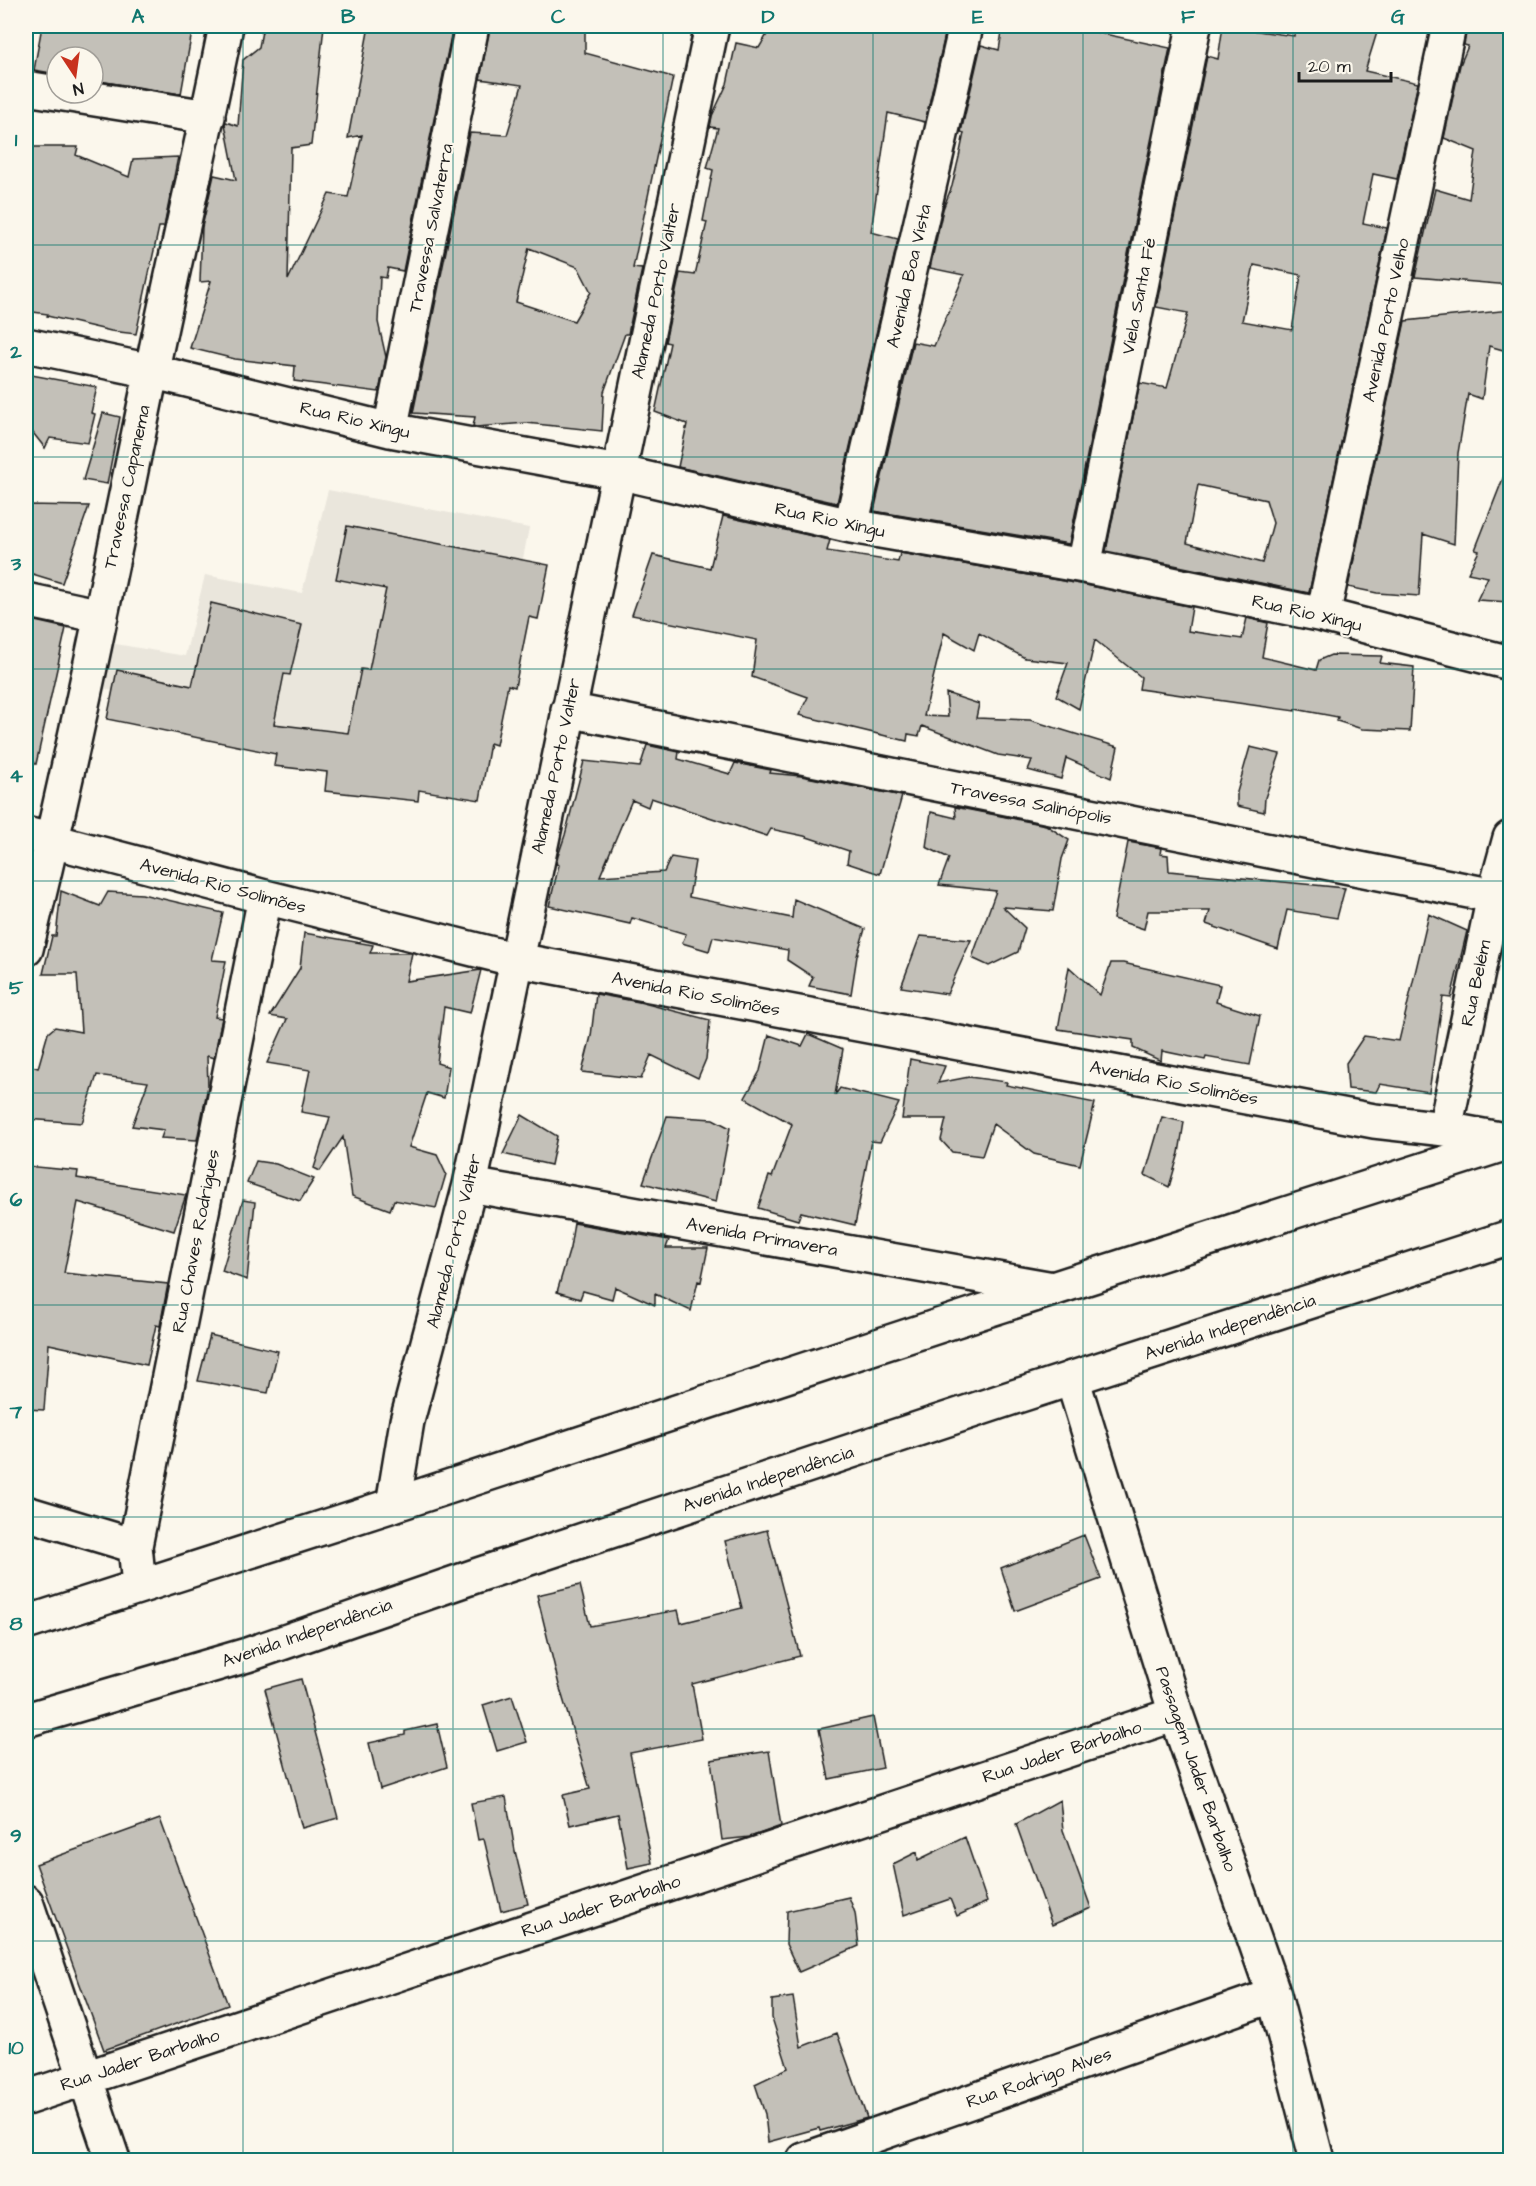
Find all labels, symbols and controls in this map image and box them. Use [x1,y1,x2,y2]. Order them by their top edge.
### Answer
text: A [132,3,145,31]
text: B [341,3,356,31]
text: C [551,3,566,31]
text: D [762,3,775,31]
text: E [972,3,984,31]
text: F [1181,3,1196,31]
text: G [1391,3,1405,31]
north arrow [45,45,105,105]
scale bar [1299,45,1390,83]
text: 20 m [1308,54,1351,79]
text: N [71,77,86,100]
text: 1 [15,126,18,154]
street label: Travessa Salvaterra [402,141,460,315]
street label: Alameda Porto Valter [625,201,687,381]
street label: Avenida Boa Vista [880,202,938,350]
street label: Viela Santa Fé [1115,235,1163,357]
street label: Avenida Porto Velho [1356,236,1416,404]
text: 2 [9,338,22,366]
street label: Rua Rio Xingu [297,395,412,446]
street label: Travessa Capanema [97,403,157,571]
street label: Rua Rio Xingu [772,496,887,545]
text: 3 [10,550,22,578]
street label: Rua Rio Xingu [1249,588,1364,639]
street label: Alameda Porto Valter [525,676,587,856]
text: 4 [9,762,23,790]
street label: Travessa Salinópolis [948,775,1114,831]
street label: Avenida Rio Solimões [137,852,309,920]
street label: Rua Belém [1455,938,1497,1028]
street label: Avenida Rio Solimões [610,965,782,1023]
text: 5 [9,974,24,1002]
street label: Avenida Rio Solimões [1088,1054,1260,1112]
street label: Rua Chaves Rodrigues [166,1147,227,1335]
street label: Alameda Porto Valter [420,1151,488,1331]
text: 6 [10,1186,23,1214]
street label: Avenida Primavera [684,1211,840,1263]
street label: Avenida Independência [1141,1288,1319,1366]
text: 7 [9,1398,23,1426]
street label: Avenida Independência [679,1440,857,1518]
street label: Avenida Independência [218,1592,396,1674]
text: 8 [10,1610,23,1638]
street label: Passagem Jader Barbalho [1148,1663,1243,1875]
street label: Rua Jader Barbalho [979,1714,1145,1790]
text: 9 [10,1822,22,1850]
street label: Rua Jader Barbalho [518,1868,684,1944]
street label: Rua Jader Barbalho [57,2022,223,2098]
text: 10 [8,2034,24,2062]
street label: Rua Rodrigo Alves [963,2041,1115,2116]

